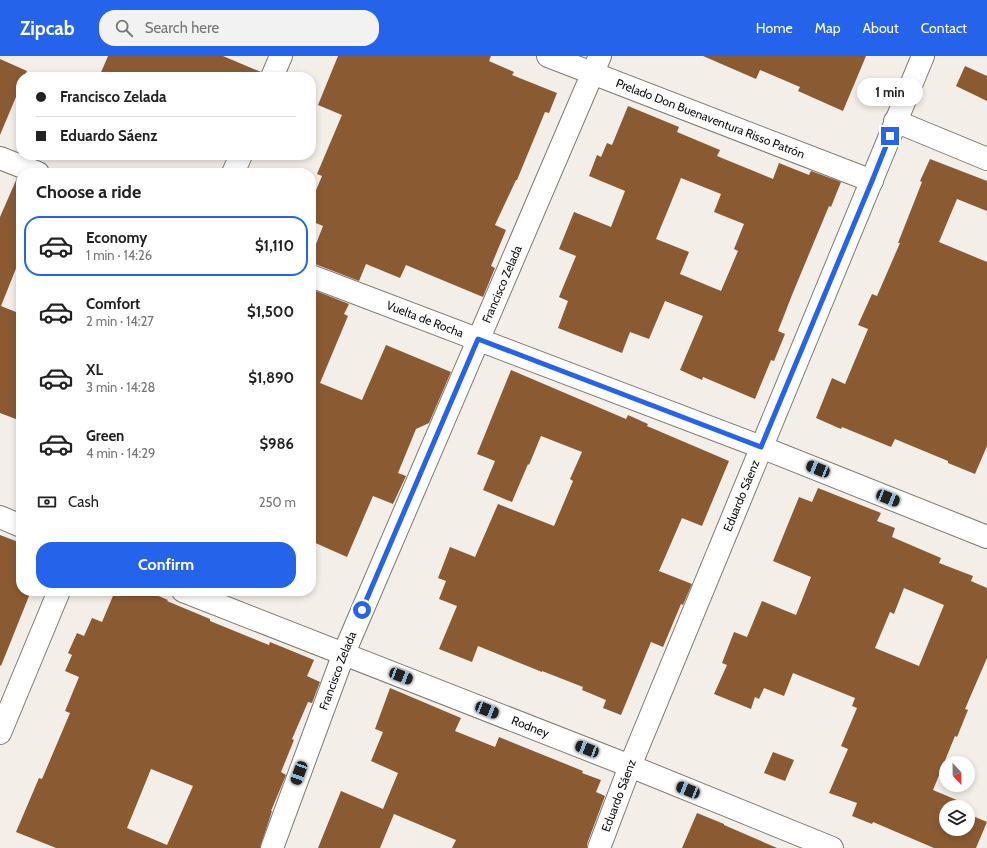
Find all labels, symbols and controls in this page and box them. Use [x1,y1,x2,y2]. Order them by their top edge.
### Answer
search box [99,10,379,46]
text: Zipcab [20,17,75,40]
icon: search [113,17,135,39]
text: Search here [145,19,219,37]
text: Home [756,19,793,37]
text: Map [815,19,840,37]
text: About [862,19,899,37]
text: Contact [921,19,967,37]
street label: Prelado Don Buenaventura Risso Patrón [614,75,807,161]
callout: 1 min [857,78,923,106]
text: 1 min [875,84,905,100]
text: Francisco Zelada [60,88,166,106]
text: Eduardo Sáenz [60,127,157,145]
route end [881,127,899,145]
text: Choose a ride [36,181,141,203]
icon: car [38,228,74,264]
text: Economy [86,229,147,247]
text: $1,110 [255,237,294,255]
street label: Francisco Zelada [478,243,525,325]
text: 1 min · 14:26 [86,247,152,263]
icon: car [38,294,74,330]
text: Comfort [86,295,140,313]
street label: Vuelta de Rocha [384,297,466,340]
text: $1,500 [247,303,294,321]
text: 2 min · 14:27 [86,313,154,329]
icon: car [38,360,74,396]
text: XL [86,361,103,379]
text: $1,890 [248,369,294,387]
text: 3 min · 14:28 [86,379,155,395]
icon: car [38,426,74,462]
text: Green [86,427,124,445]
text: $986 [259,435,294,453]
text: 4 min · 14:29 [86,445,155,461]
street label: Eduardo Sáenz [720,457,763,534]
car [805,459,831,479]
car [875,488,901,508]
icon: cash [36,491,58,513]
text: Cash [68,493,99,511]
text: 250 m [259,494,296,510]
button: Confirm [36,542,296,588]
route start [353,601,371,619]
street label: Francisco Zelada [316,629,359,712]
car [388,666,414,686]
car [474,700,500,720]
street label: Rodney [510,712,551,741]
car [574,739,600,759]
north arrow [939,756,975,792]
map controls [939,756,975,836]
street label: Eduardo Sáenz [598,757,639,834]
car [289,760,309,786]
car [675,780,701,800]
button: layers [939,800,975,836]

